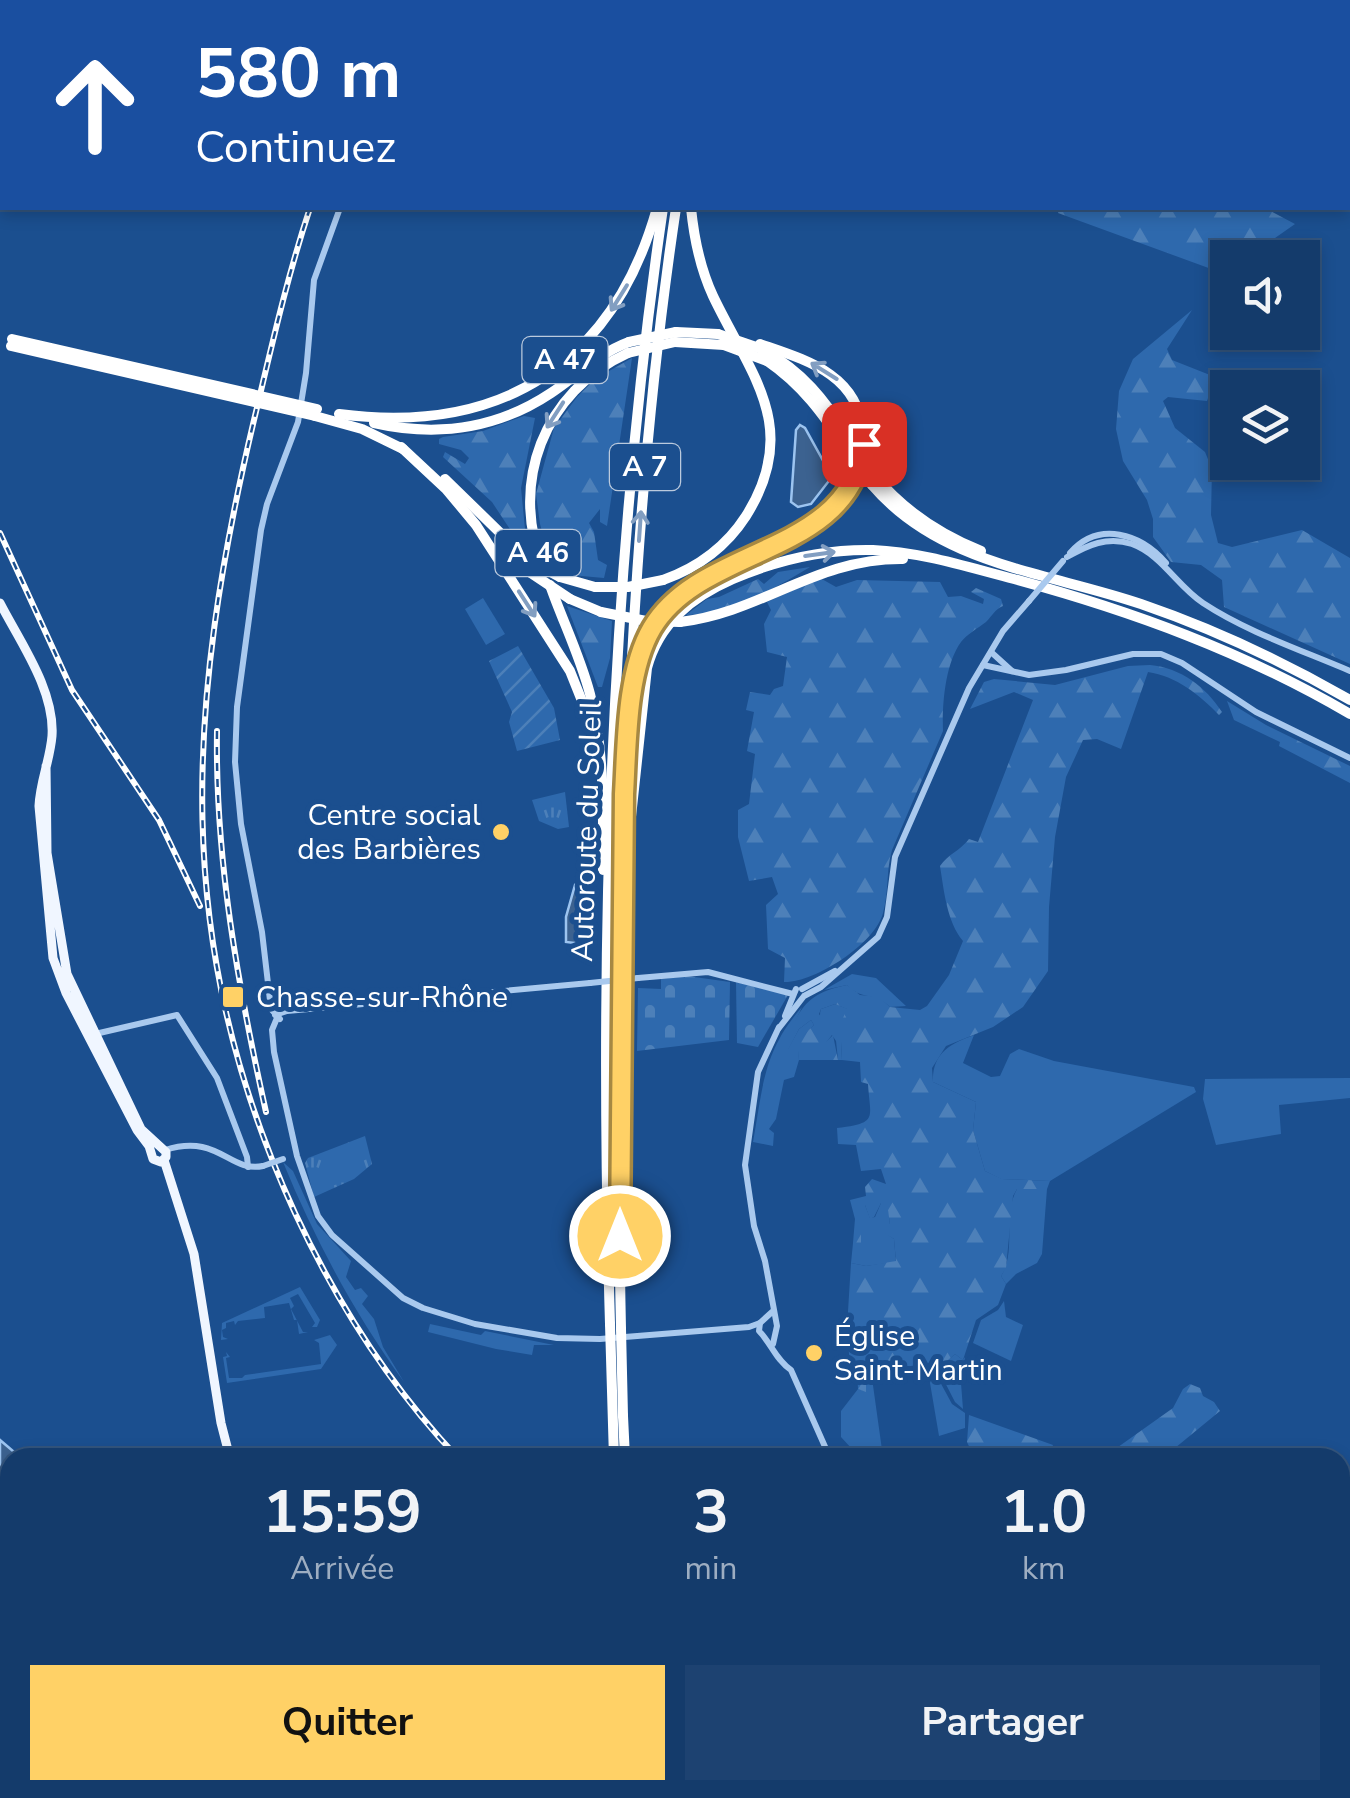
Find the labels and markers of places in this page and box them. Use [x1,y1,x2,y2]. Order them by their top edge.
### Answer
pin [822,402,907,487]
place label: Centre social des Barbières [297,795,481,870]
marker: Centre social des Barbières [490,821,512,843]
place label: Chasse-sur-Rhône [256,977,508,1018]
marker: Chasse-sur-Rhône [220,984,246,1010]
place label: Église Saint-Martin [834,1316,1003,1391]
marker: Église Saint-Martin [803,1342,825,1364]

